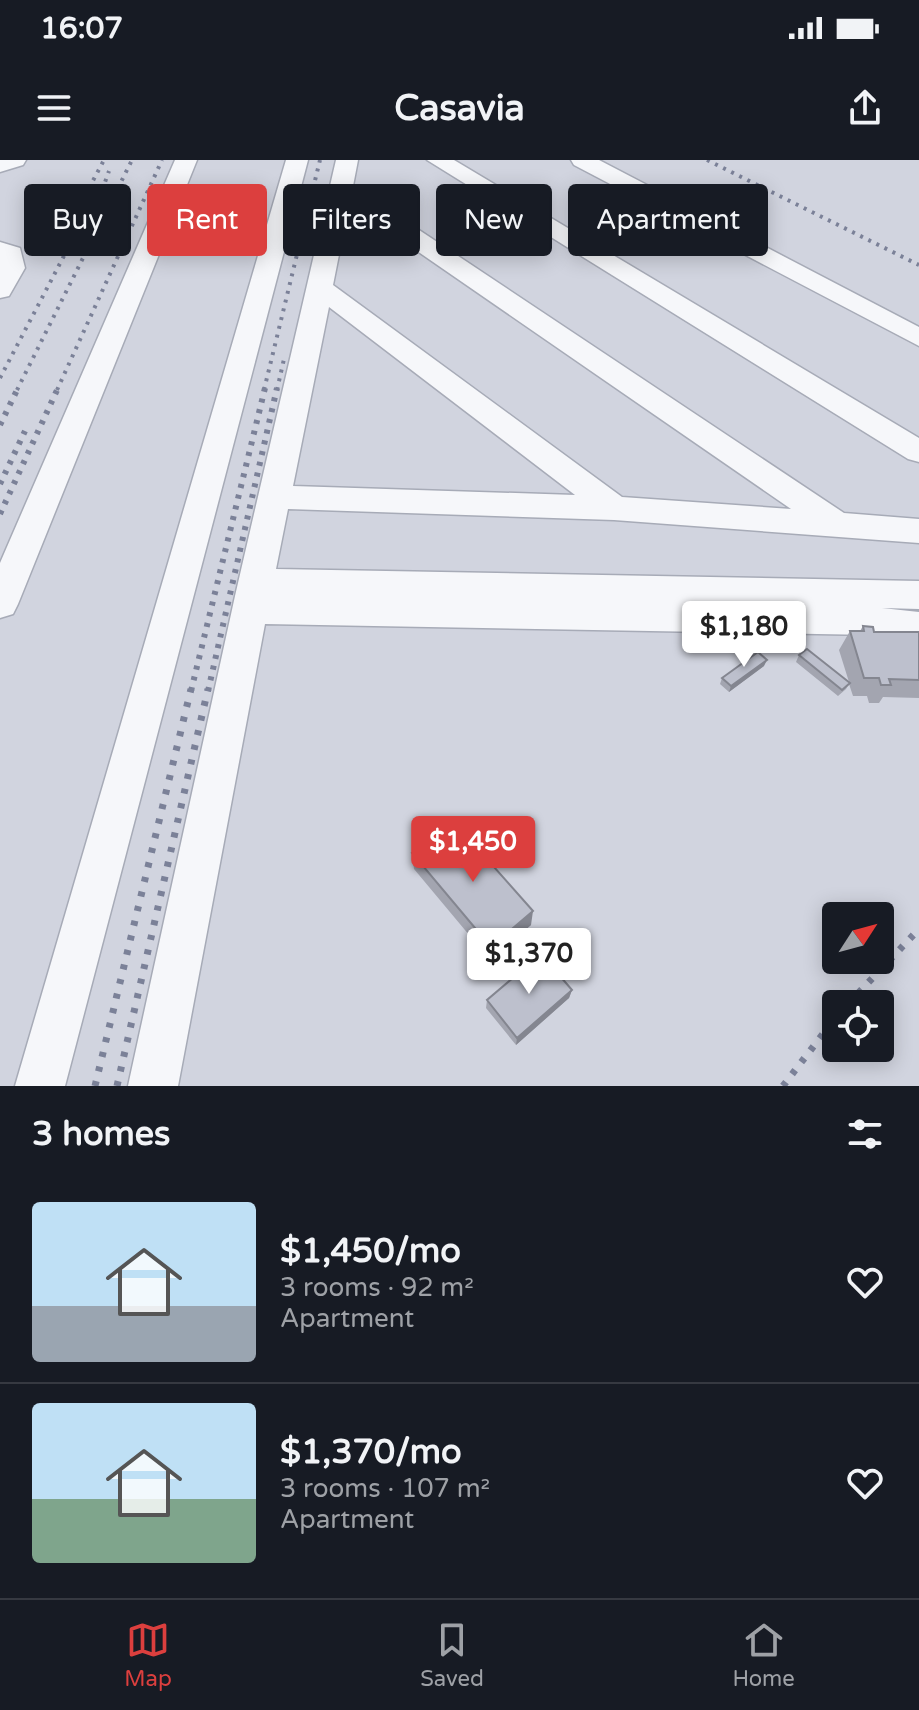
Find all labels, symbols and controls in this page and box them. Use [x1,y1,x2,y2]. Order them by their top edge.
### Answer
text: 16:07 [40,10,123,47]
icon: menu [32,86,76,130]
icon: share [843,86,887,130]
text: Casavia [394,87,525,130]
chip: Buy [24,184,131,256]
chip: Rent [147,184,267,256]
chip: Filters [283,184,420,256]
chip: New [436,184,552,256]
chip: Apartment [568,184,768,256]
pin: $1,180 [679,601,809,669]
text: $1,180 [700,611,788,642]
pin: $1,450 [408,816,538,884]
text: $1,450 [429,826,517,857]
north arrow [822,902,894,974]
map controls [822,902,894,1062]
pin: $1,370 [464,928,594,996]
text: $1,370 [485,938,573,969]
button: locate [822,990,894,1062]
icon: filters [843,1112,887,1156]
text: 3 homes [32,1114,170,1155]
text: $1,450/mo [280,1231,461,1272]
icon: home [96,1234,192,1330]
icon: heart [843,1260,887,1304]
text: 3 rooms · 92 m² [280,1272,474,1303]
text: Apartment [280,1303,414,1334]
text: $1,370/mo [280,1432,462,1473]
icon: home [96,1435,192,1531]
icon: heart [843,1461,887,1505]
text: 3 rooms · 107 m² [280,1473,490,1504]
text: Apartment [280,1504,414,1535]
tab: Map [124,1618,172,1692]
tab: Saved [420,1618,484,1692]
tab: Home [732,1618,795,1692]

